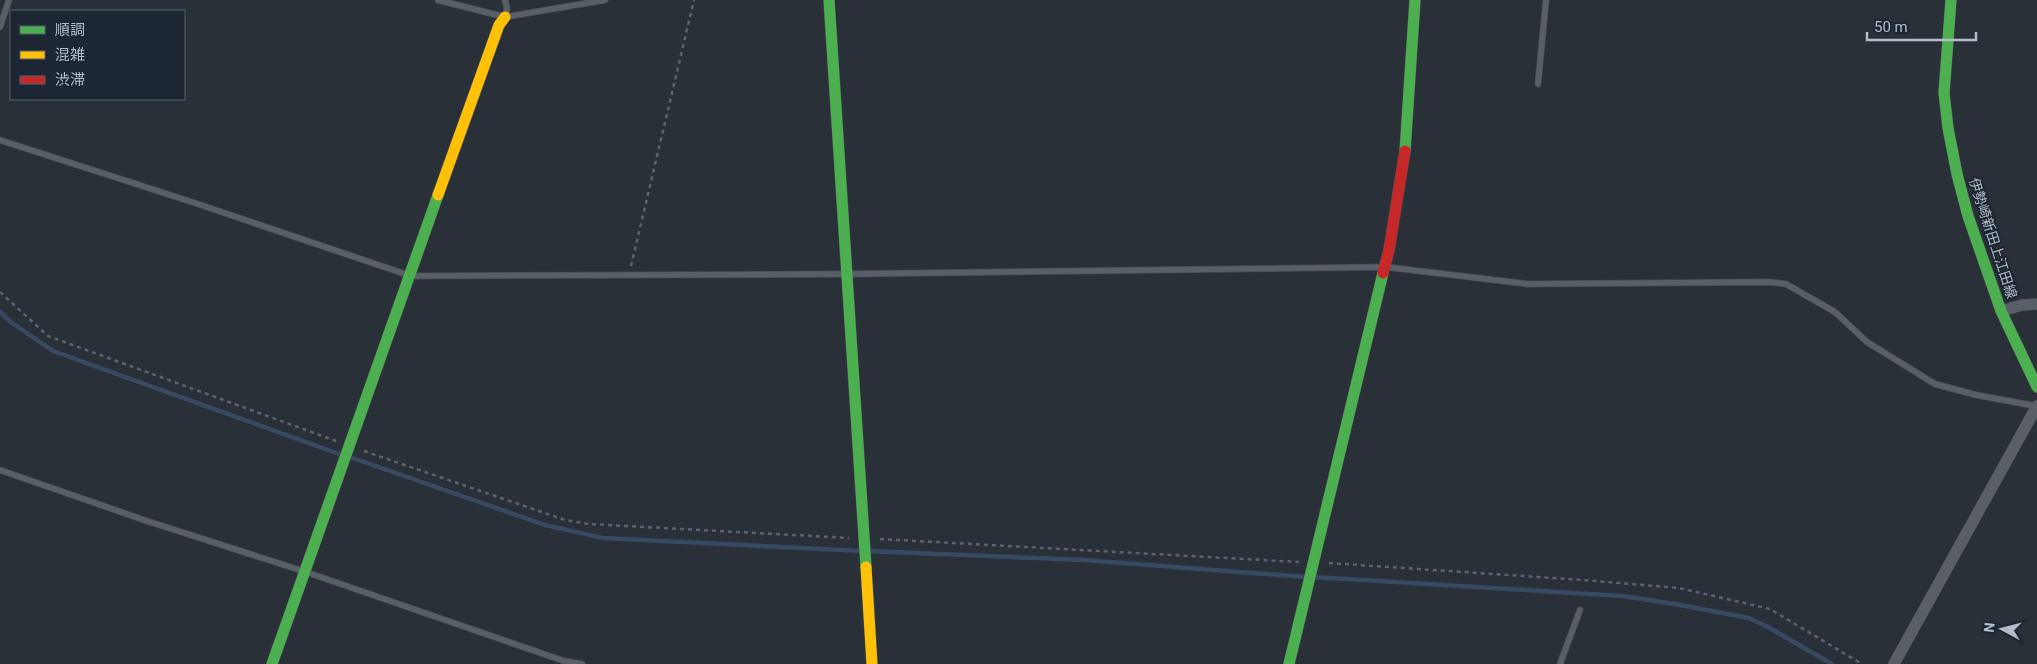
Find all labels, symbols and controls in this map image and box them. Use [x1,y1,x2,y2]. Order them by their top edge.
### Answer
legend [10,10,185,100]
scale bar [1867,10,1976,42]
text: 50 m [1874,18,1908,36]
text: 順調 [55,21,85,39]
text: 混雑 [55,46,85,64]
text: 渋滞 [55,71,85,89]
street label: 伊勢崎新田上江田線 [1966,176,2020,300]
north arrow [1977,604,2027,654]
text: N [1981,622,1998,633]

